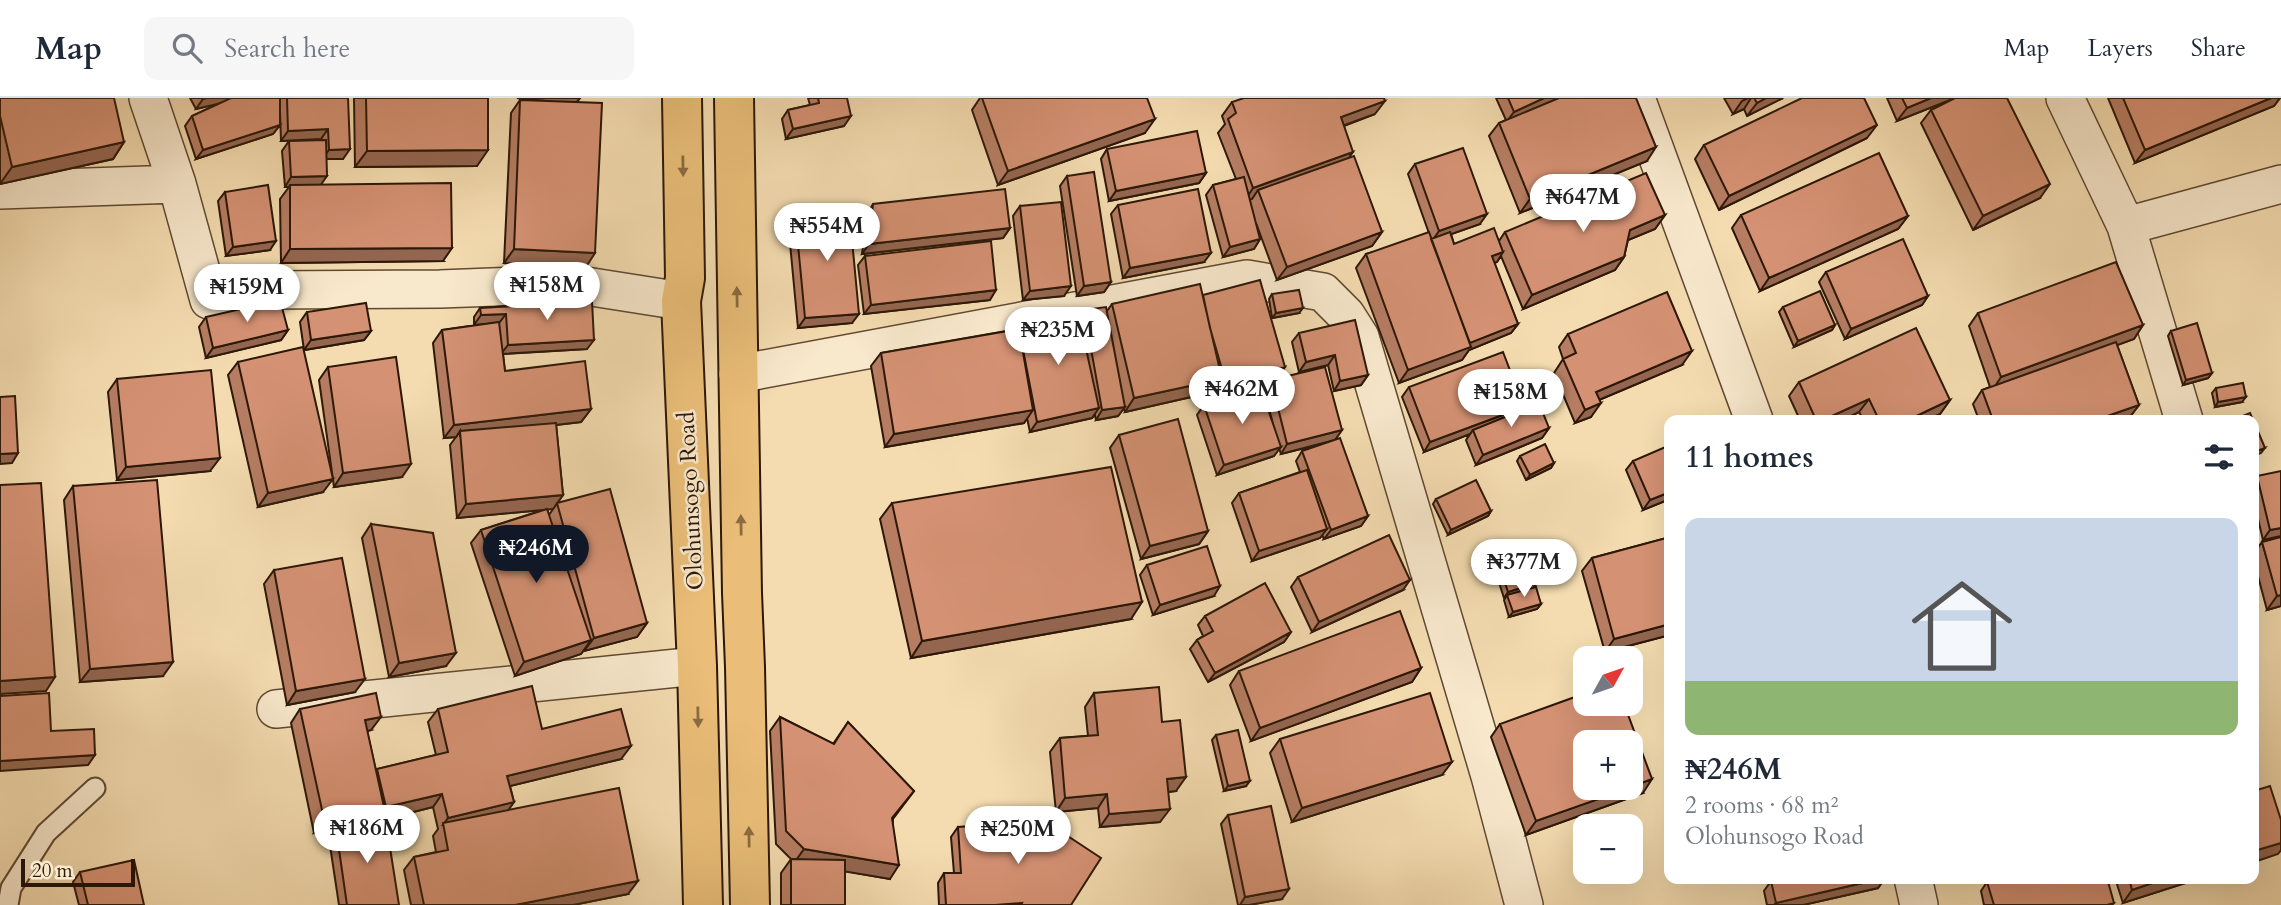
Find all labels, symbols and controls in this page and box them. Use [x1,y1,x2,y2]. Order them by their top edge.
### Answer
search box [144,17,634,80]
text: Map [35,26,102,71]
icon: search [168,29,206,67]
text: Search here [224,31,350,66]
text: Map [2004,32,2050,65]
text: Layers [2088,32,2153,65]
text: Share [2191,32,2246,65]
one-way arrow [677,155,689,177]
pin: ₦647M [1534,174,1632,234]
text: ₦647M [1546,181,1620,212]
pin: ₦554M [778,204,876,263]
text: ₦554M [790,210,864,241]
pin: ₦158M [498,262,596,322]
pin: ₦159M [198,264,296,324]
text: ₦158M [510,269,584,300]
text: ₦159M [210,271,284,302]
one-way arrow [731,286,743,308]
pin: ₦235M [1009,308,1107,367]
text: ₦235M [1021,314,1095,345]
pin: ₦462M [1193,366,1291,426]
pin: ₦158M [1462,370,1560,429]
text: ₦462M [1205,373,1279,404]
text: ₦158M [1474,376,1548,407]
street label: Olohunsogo Road [670,410,711,591]
text: 11 homes [1685,437,1814,478]
icon: filters [2200,438,2238,476]
one-way arrow [735,513,746,535]
pin: ₦246M [487,526,585,585]
text: ₦246M [499,532,573,563]
pin: ₦377M [1475,540,1573,599]
text: ₦377M [1487,546,1561,577]
icon: home [1899,563,2025,689]
north arrow [1573,646,1643,716]
map controls [1573,646,1643,884]
one-way arrow [693,706,704,728]
button: + [1573,730,1643,800]
text: ₦246M [1685,749,1782,790]
text: 2 rooms · 68 m² [1685,790,1838,821]
pin: ₦186M [318,806,416,865]
pin: ₦250M [969,806,1067,866]
text: ₦186M [330,812,404,843]
text: ₦250M [981,813,1055,844]
button: − [1573,814,1643,884]
text: Olohunsogo Road [1685,821,1864,852]
one-way arrow [743,826,754,848]
scale bar [21,856,135,888]
text: 20 m [32,858,73,884]

